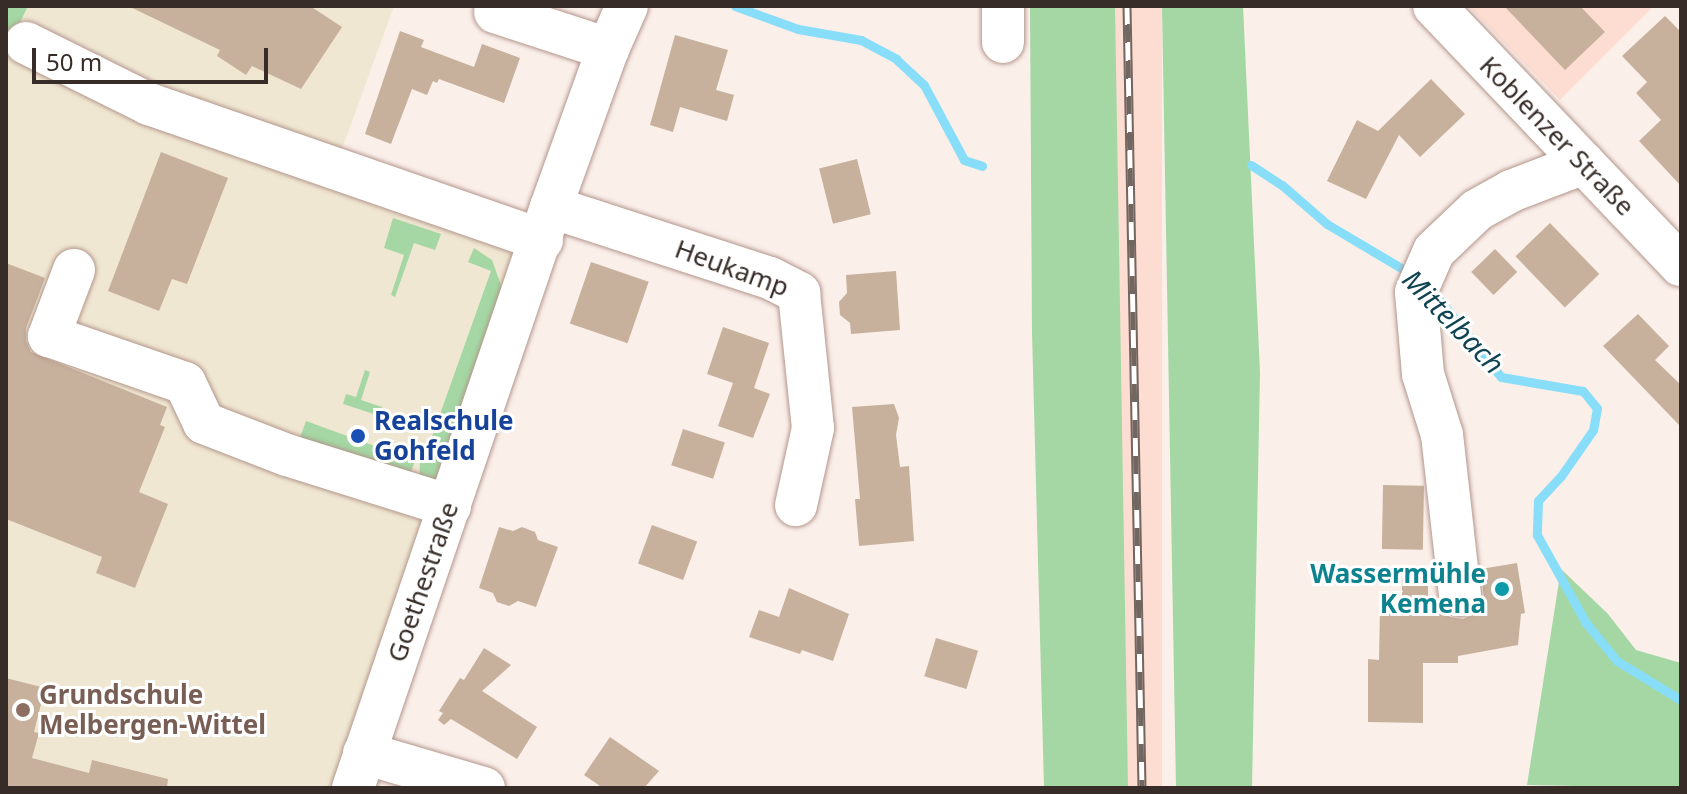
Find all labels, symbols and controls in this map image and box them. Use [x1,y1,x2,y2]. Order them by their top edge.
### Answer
scale bar [36,32,272,82]
text: 50 m [46,45,102,78]
street label: Koblenzer Straße [1473,50,1641,222]
street label: Heukamp [671,233,793,303]
water label: Mittelbach [1396,262,1512,380]
place label: Realschule Gohfeld [374,405,513,466]
marker: Realschule Gohfeld [349,427,367,445]
street label: Goethestraße [381,498,465,666]
place label: Wassermühle Kemena [1310,558,1486,620]
marker: Wassermühle Kemena [1493,580,1511,598]
place label: Grundschule Melbergen-Wittel [39,679,266,740]
marker: Grundschule Melbergen-Wittel [14,701,32,719]

